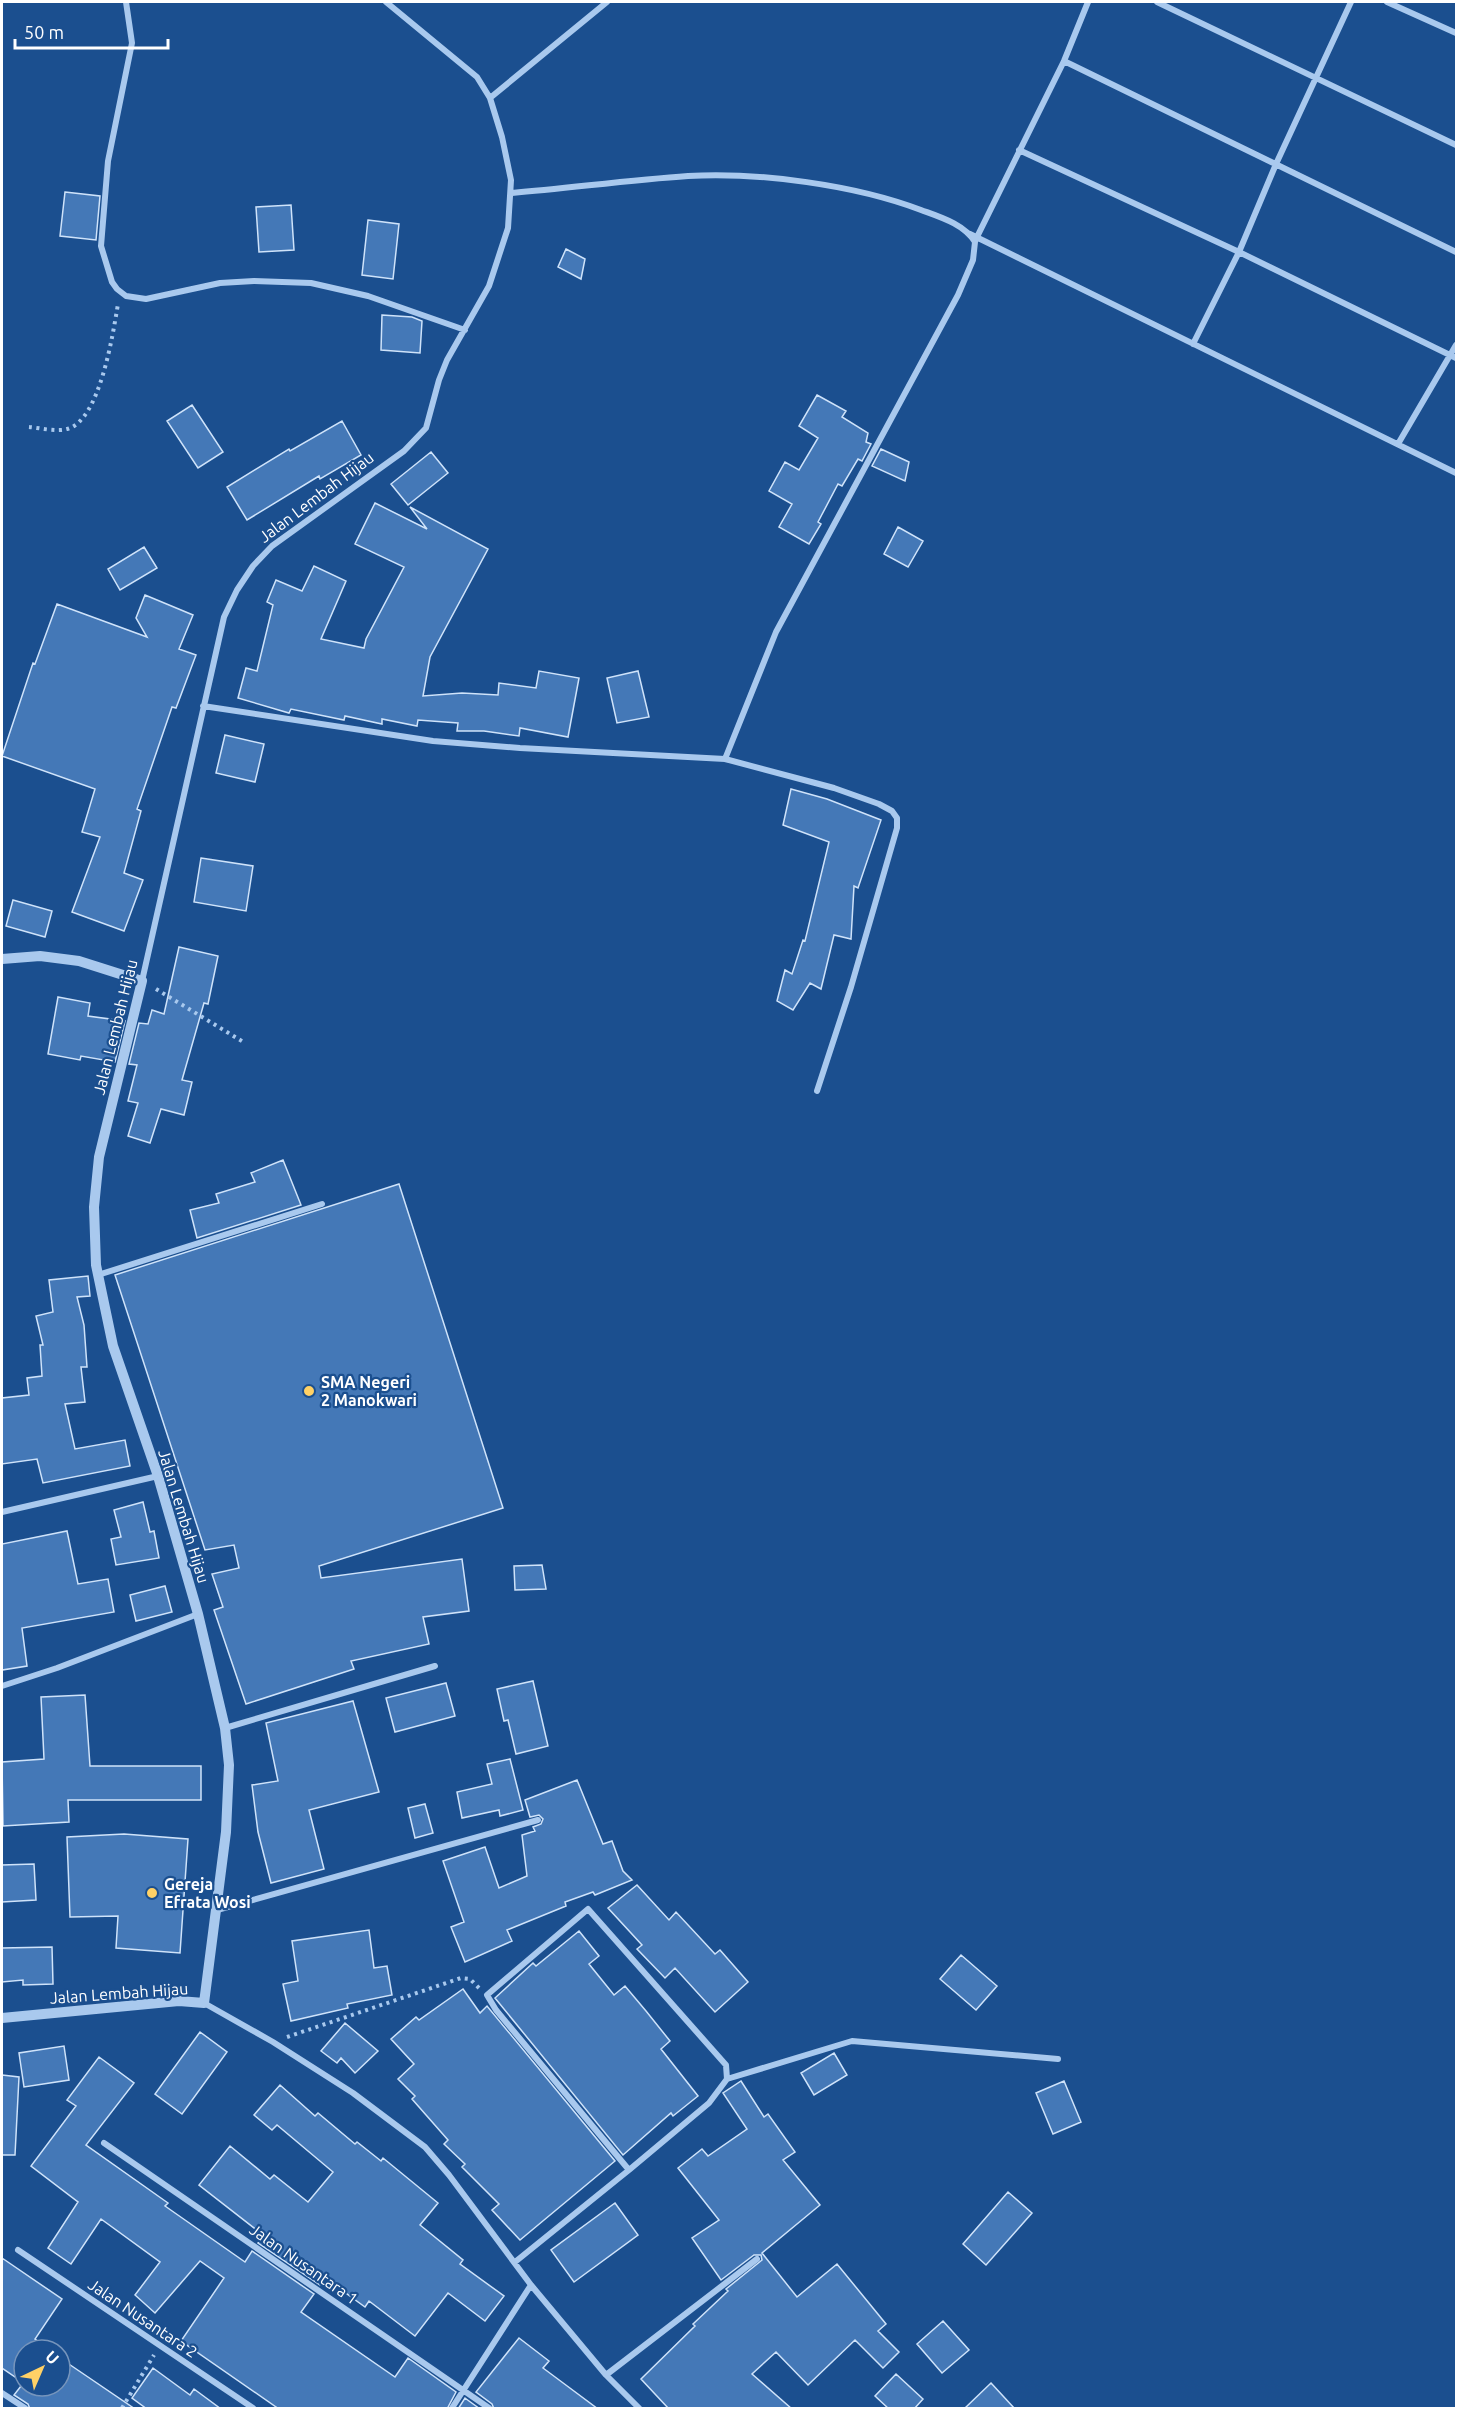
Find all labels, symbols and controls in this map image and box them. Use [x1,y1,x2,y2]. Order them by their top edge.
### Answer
scale bar [15,12,168,50]
text: 50 m [24,22,64,42]
street label: Jalan Lembah Hijau [255,448,377,546]
street label: Jalan Lembah Hijau [89,957,141,1097]
place label: SMA Negeri 2 Manokwari [321,1373,417,1409]
marker: SMA Negeri 2 Manokwari [302,1384,316,1398]
street label: Jalan Lembah Hijau [155,1447,213,1585]
place label: Gereja Efrata Wosi [164,1875,251,1911]
marker: Gereja Efrata Wosi [145,1886,159,1900]
street label: Jalan Lembah Hijau [49,1979,189,2007]
street label: Jalan Nusantara 1 [247,2220,361,2308]
street label: Jalan Nusantara 2 [85,2275,201,2361]
north arrow [12,2338,72,2398]
text: U [42,2347,63,2368]

